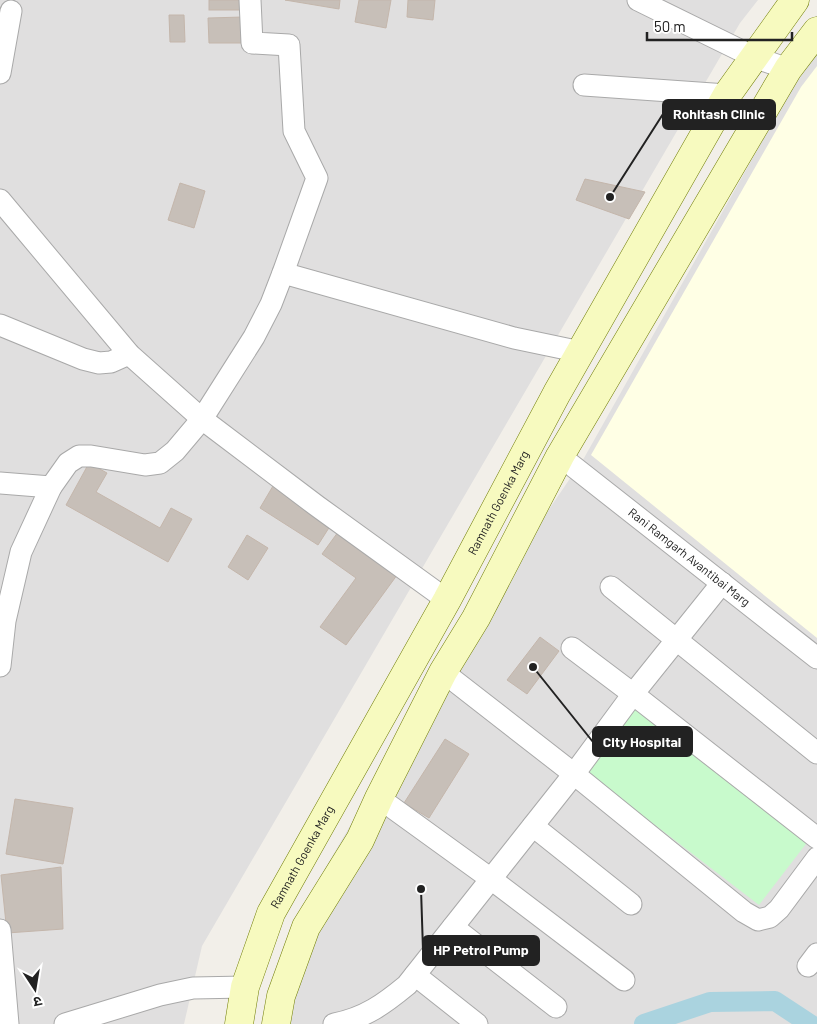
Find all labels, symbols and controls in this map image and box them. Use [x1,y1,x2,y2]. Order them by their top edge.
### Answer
scale bar [647,10,792,42]
text: 50 m [654,17,686,35]
callout: Rohitash Clinic [663,100,775,129]
text: Rohitash Clinic [673,105,765,122]
street label: Ramnath Goenka Marg [464,448,531,557]
street label: Rani Ramgarh Avantibai Marg [626,504,753,609]
callout: City Hospital [593,727,692,756]
text: City Hospital [603,733,681,750]
street label: Ramnath Goenka Marg [267,803,336,911]
callout: HP Petrol Pump [423,936,539,965]
text: HP Petrol Pump [433,941,529,958]
north arrow [10,964,60,1014]
text: उ [31,993,44,1012]

